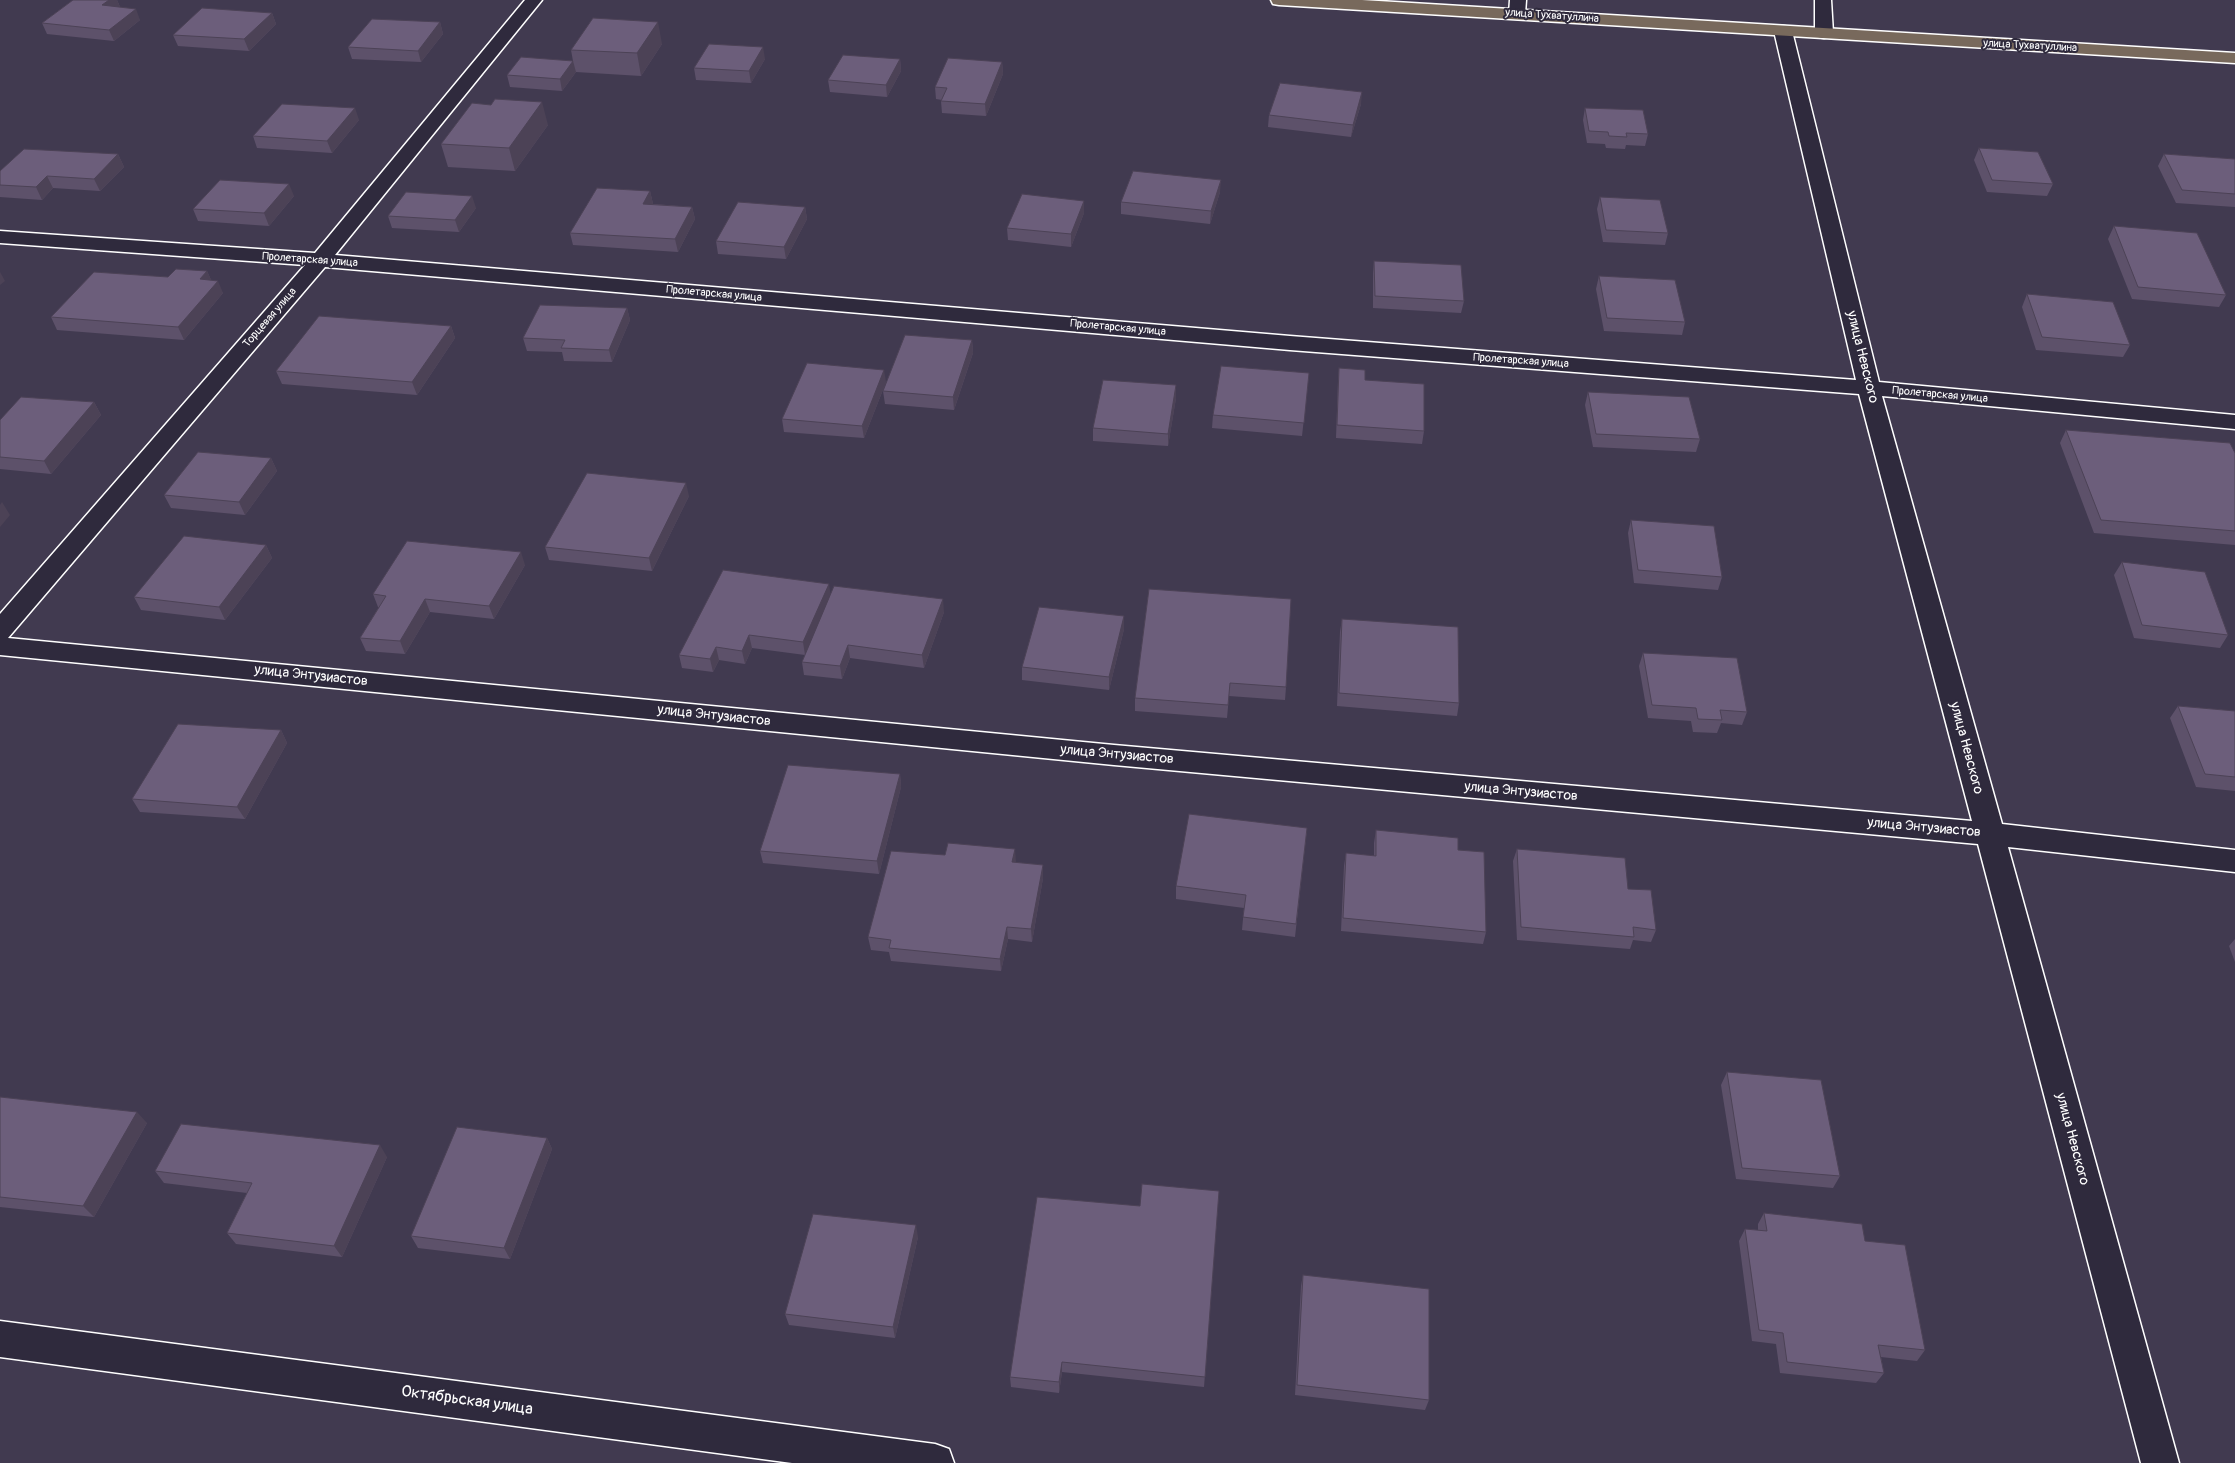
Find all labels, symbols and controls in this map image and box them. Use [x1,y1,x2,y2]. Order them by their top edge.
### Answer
street label: улица Тухватуллина [1505,6,1599,26]
street label: улица Тухватуллина [1983,37,2077,55]
street label: Пролетарская улица [262,250,358,270]
street label: Пролетарская улица [666,283,762,305]
street label: Торцевая улица [240,285,300,351]
street label: улица Невского [1842,309,1882,405]
street label: Пролетарская улица [1070,317,1166,339]
street label: Пролетарская улица [1473,351,1569,371]
street label: Пролетарская улица [1892,384,1988,406]
street label: улица Энтузиастов [253,662,369,690]
street label: улица Невского [1946,700,1986,796]
street label: улица Энтузиастов [656,702,772,730]
street label: улица Энтузиастов [1059,742,1175,768]
street label: улица Энтузиастов [1463,779,1579,805]
street label: улица Энтузиастов [1866,815,1982,841]
street label: улица Невского [2052,1091,2092,1187]
street label: Октябрьская улица [400,1382,534,1420]

